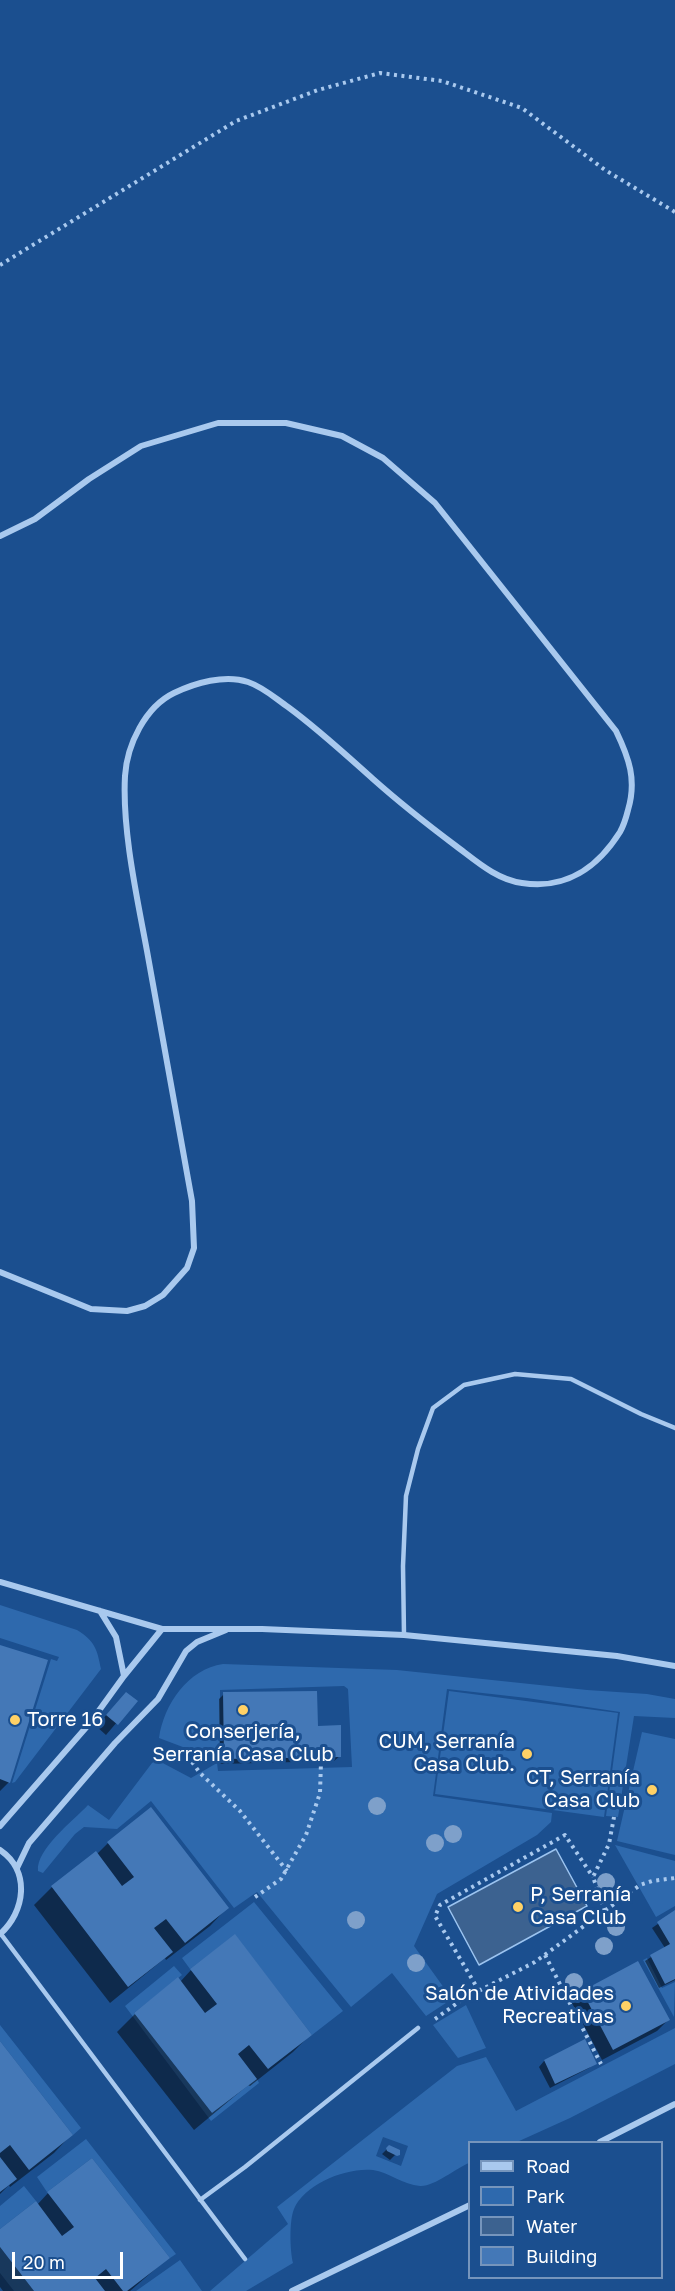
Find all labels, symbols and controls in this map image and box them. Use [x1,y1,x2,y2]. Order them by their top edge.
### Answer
marker: Conserjería, Serranía Casa Club [236,1703,250,1717]
place label: Torre 16 [27,1708,103,1732]
marker: Torre 16 [8,1713,22,1727]
place label: Conserjería, Serranía Casa Club [152,1720,334,1767]
place label: CUM, Serranía Casa Club. [379,1730,515,1777]
marker: CUM, Serranía Casa Club. [520,1747,534,1761]
place label: CT, Serranía Casa Club [526,1766,640,1813]
marker: CT, Serranía Casa Club [645,1783,659,1797]
place label: P, Serranía Casa Club [530,1883,631,1930]
marker: P, Serranía Casa Club [511,1900,525,1914]
place label: Salón de Atividades Recreativas [425,1982,614,2029]
marker: Salón de Atividades Recreativas [619,1999,633,2013]
legend [468,2141,663,2279]
text: Road [526,2155,570,2177]
text: Park [526,2185,565,2207]
text: Water [526,2215,577,2237]
scale bar [15,2240,126,2278]
text: Building [526,2245,597,2267]
text: 20 m [23,2251,65,2273]

